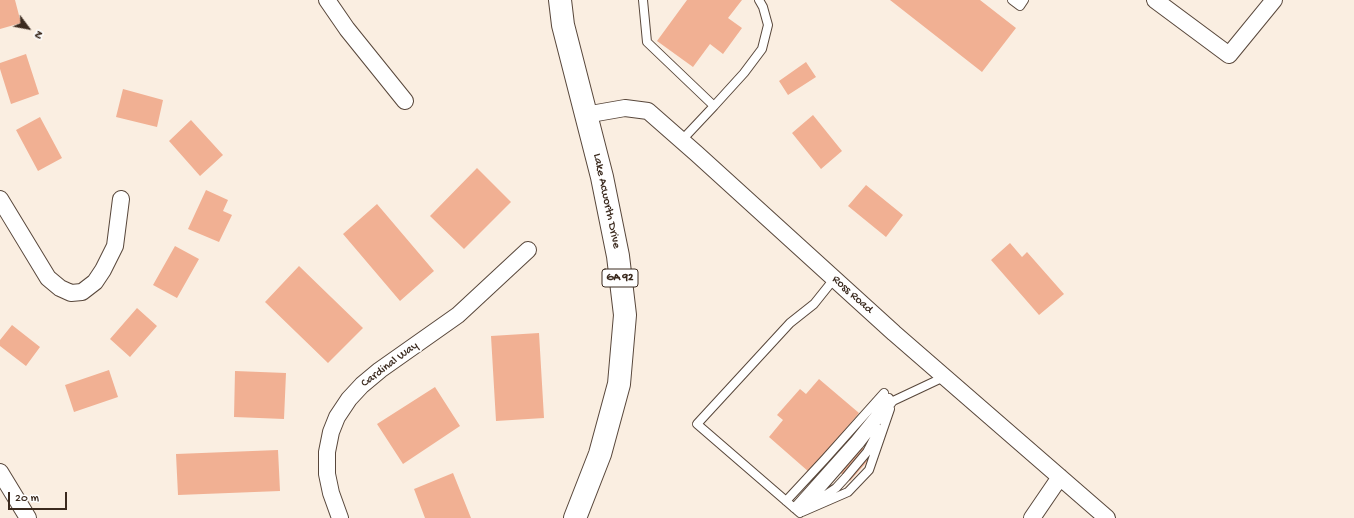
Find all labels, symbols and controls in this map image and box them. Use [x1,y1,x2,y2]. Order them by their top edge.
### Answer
north arrow [8,8,48,48]
text: N [31,28,45,41]
street label: Lake Acworth Drive [589,152,623,250]
road number: GA 92 [602,269,638,287]
street label: Ross Road [828,273,876,317]
street label: Cardinal Way [359,339,421,391]
scale bar [10,484,69,510]
text: 20 m [15,492,39,506]

